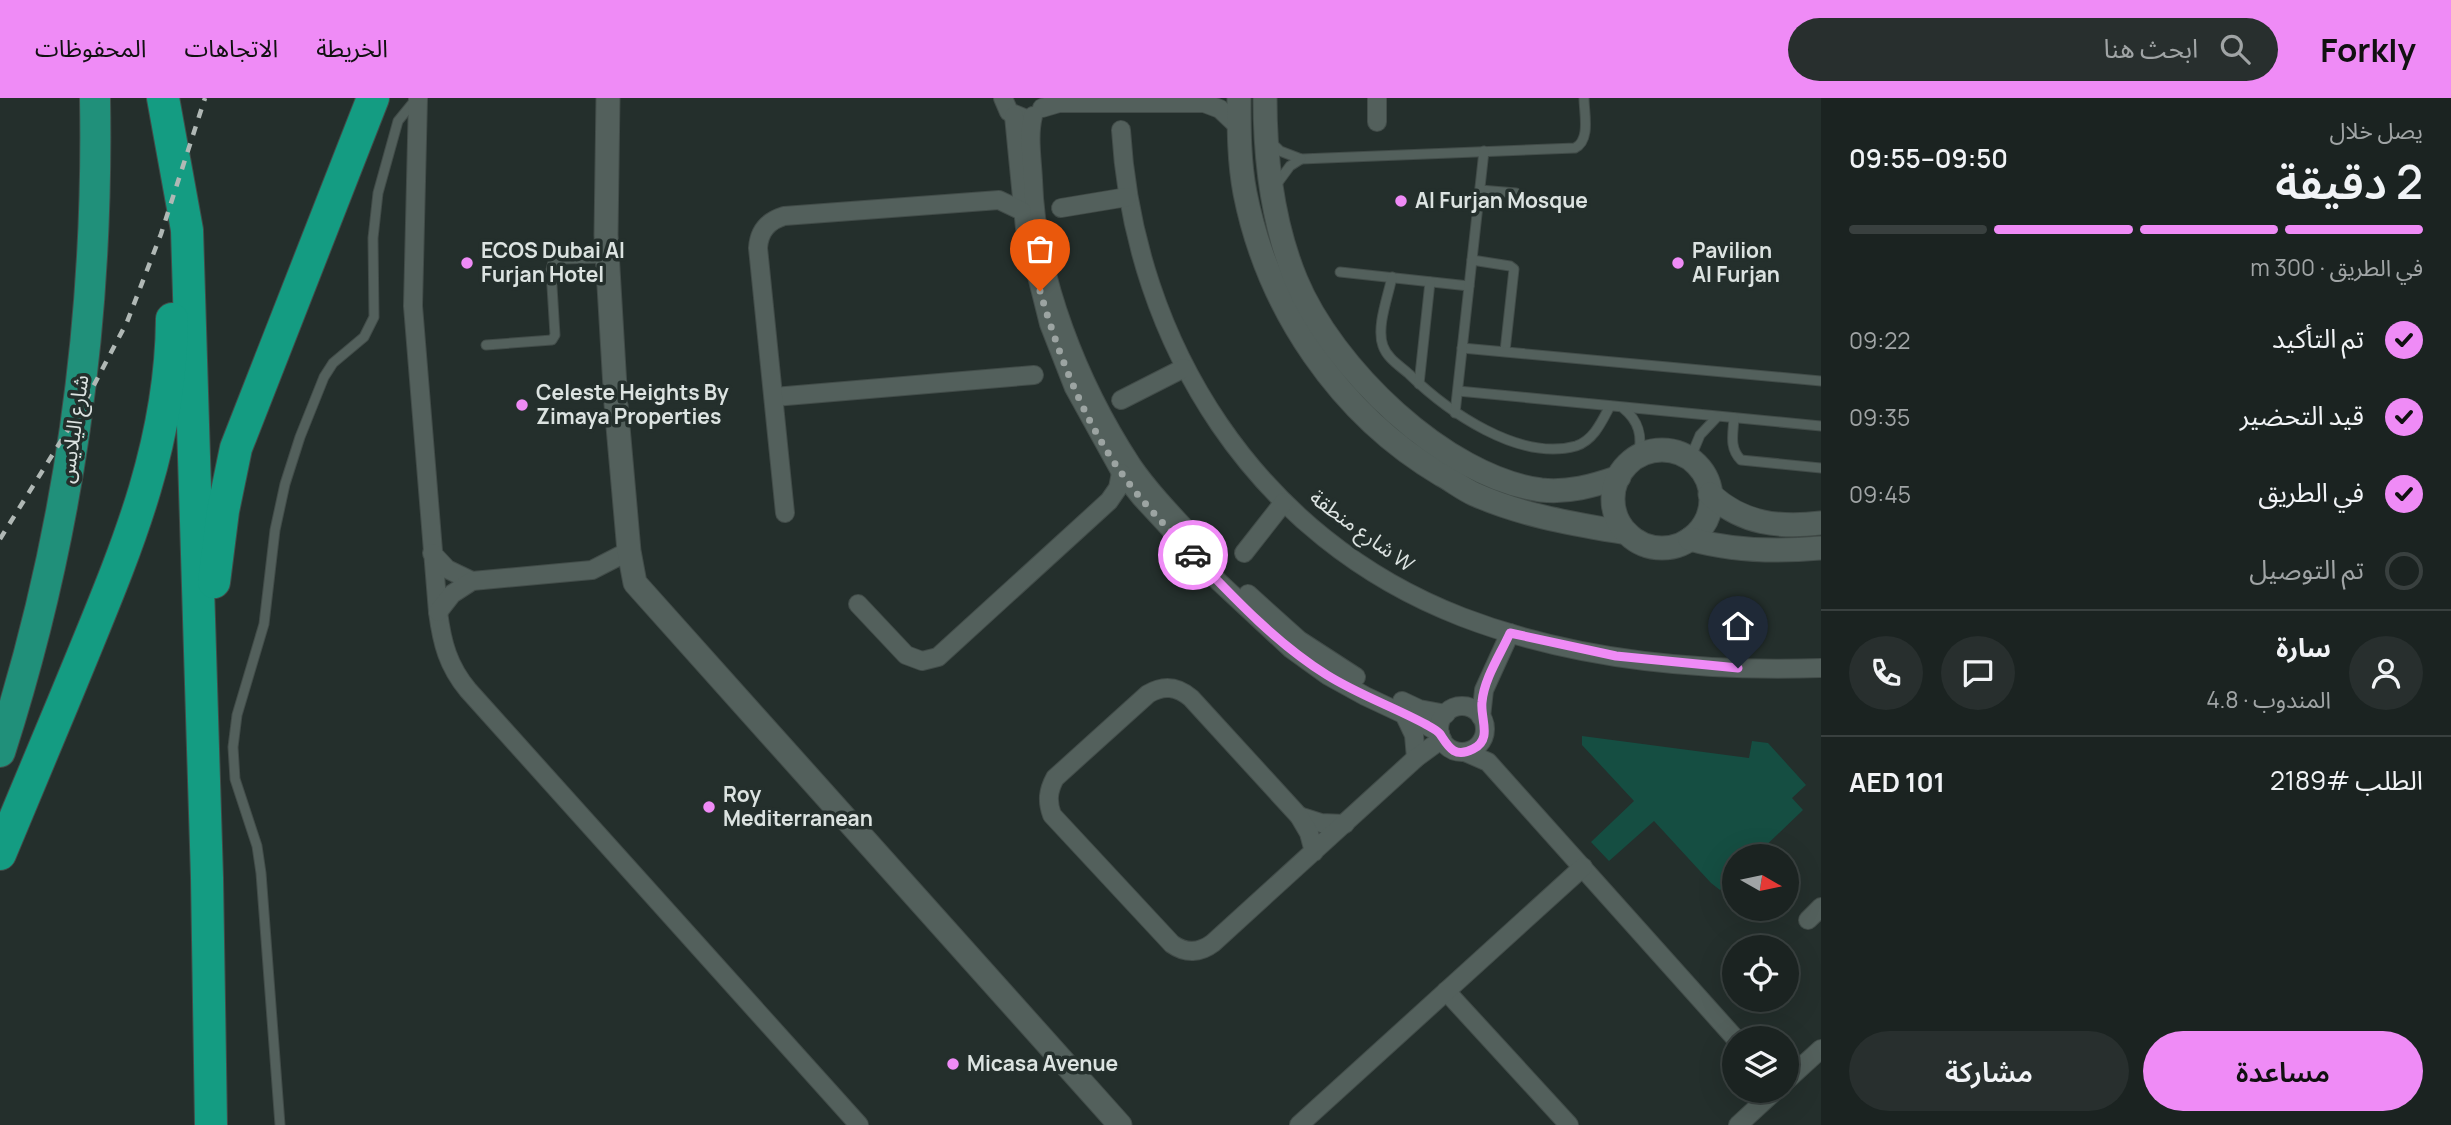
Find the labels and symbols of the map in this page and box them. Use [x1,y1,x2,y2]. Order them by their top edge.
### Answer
place label: Al Furjan Mosque [1415,186,1588,214]
marker: Al Furjan Mosque [1393,193,1409,209]
pin [1010,219,1070,291]
place label: ECOS Dubai Al Furjan Hotel [481,236,625,288]
place label: Pavilion Al Furjan [1692,236,1780,288]
marker: ECOS Dubai Al Furjan Hotel [459,255,475,271]
marker: Pavilion Al Furjan [1670,255,1686,271]
street label: شارع اليلايس [52,373,96,485]
place label: Celeste Heights By Zimaya Properties [536,378,729,430]
marker: Celeste Heights By Zimaya Properties [514,397,530,413]
street label: شارع منطقة W [1304,483,1421,579]
courier [1158,520,1228,590]
pin [1708,596,1768,668]
place label: Roy Mediterranean [723,780,873,832]
marker: Roy Mediterranean [701,799,717,815]
north arrow [1722,844,1799,920]
place label: Micasa Avenue [967,1049,1118,1077]
marker: Micasa Avenue [945,1056,961,1072]

